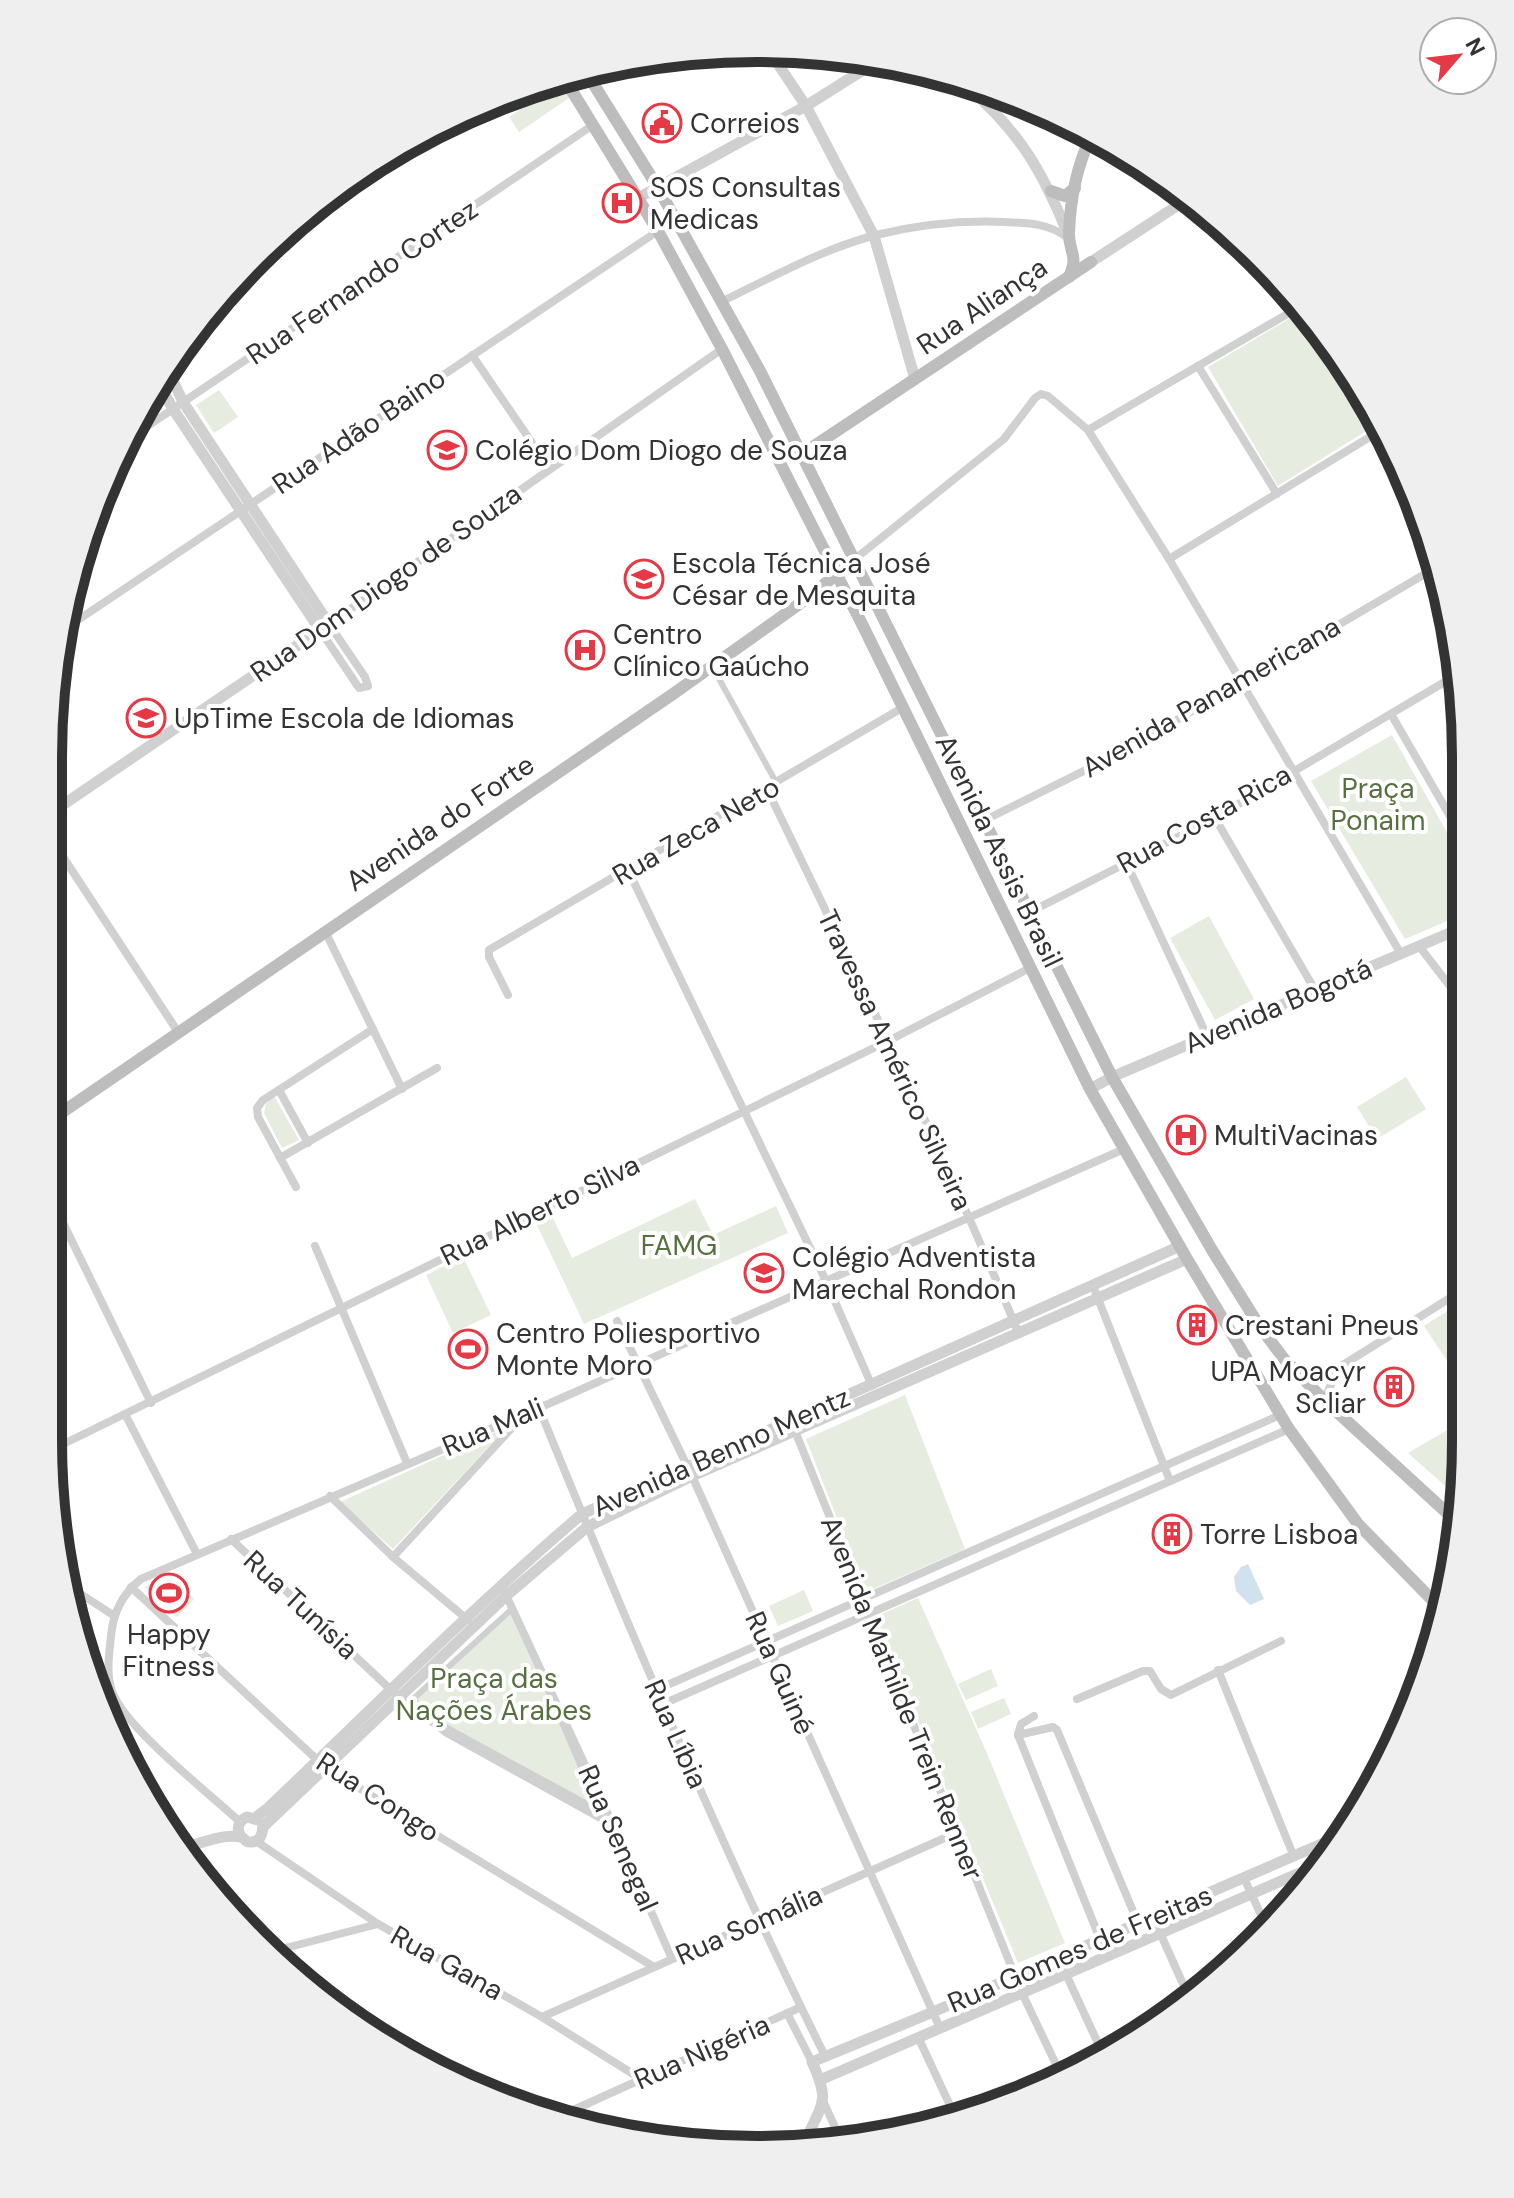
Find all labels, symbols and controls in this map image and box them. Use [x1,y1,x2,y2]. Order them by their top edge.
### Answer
north arrow [1418,16,1498,96]
text: N [1459,33,1492,61]
public building icon: Correios [641,102,683,144]
place label: Correios [690,105,800,142]
place label: SOS Consultas Medicas [650,169,841,238]
hospital icon: SOS Consultas Medicas [601,182,643,224]
street label: Rua Fernando Cortez [239,191,485,373]
street label: Rua Aliança [910,249,1054,363]
street label: Rua Adão Baino [265,359,453,503]
school or university icon: Colégio Dom Diogo de Souza [426,429,468,471]
place label: Colégio Dom Diogo de Souza [475,432,847,469]
street label: Rua Dom Diogo de Souza [243,475,529,691]
place label: Escola Técnica José César de Mesquita [672,545,931,614]
school or university icon: Escola Técnica José César de Mesquita [623,558,665,600]
street label: Avenida Panamericana [1075,608,1347,786]
place label: Centro Clínico Gaúcho [613,616,810,685]
hospital icon: Centro Clínico Gaúcho [564,629,606,671]
school or university icon: UpTime Escola de Idiomas [125,697,167,739]
place label: UpTime Escola de Idiomas [174,700,515,737]
street label: Avenida Assis Brasil [927,728,1071,974]
street label: Avenida do Forte [339,746,541,900]
street label: Rua Costa Rica [1110,756,1298,882]
street label: Rua Zeca Neto [606,768,786,894]
park label: Praça Ponaim [1330,770,1426,839]
street label: Travessa Américo Silveira [809,904,981,1216]
street label: Avenida Bogotá [1179,950,1377,1062]
hospital icon: MultiVacinas [1165,1114,1207,1156]
place label: MultiVacinas [1214,1117,1378,1154]
street label: Rua Alberto Silva [434,1146,646,1274]
park label: FAMG [641,1227,717,1264]
place label: Colégio Adventista Marechal Rondon [792,1239,1036,1308]
school or university icon: Colégio Adventista Marechal Rondon [743,1252,785,1294]
building icon: Crestani Pneus [1176,1304,1218,1346]
place label: Crestani Pneus [1225,1307,1419,1344]
place label: Centro Poliesportivo Monte Moro [496,1315,761,1384]
sports icon: Centro Poliesportivo Monte Moro [447,1328,489,1370]
place label: UPA Moacyr Scliar [1211,1353,1366,1422]
building icon: UPA Moacyr Scliar [1373,1366,1415,1408]
street label: Avenida Benno Mentz [586,1378,856,1526]
street label: Rua Mali [436,1389,550,1465]
street label: Avenida Mathilde Trein Renner [812,1510,992,1886]
building icon: Torre Lisboa [1151,1513,1193,1555]
place label: Torre Lisboa [1200,1516,1358,1553]
street label: Rua Tunísia [236,1542,366,1668]
sports icon: Happy Fitness [148,1572,190,1614]
street label: Rua Guiné [736,1605,824,1741]
place label: Happy Fitness [123,1616,215,1685]
park label: Praça das Nações Árabes [396,1660,592,1729]
street label: Rua Líbia [636,1674,716,1794]
street label: Rua Congo [309,1743,447,1851]
street label: Rua Senegal [569,1759,667,1917]
street label: Rua Somália [670,1876,828,1974]
street label: Rua Gomes de Freitas [942,1876,1218,2022]
street label: Rua Gana [384,1917,510,2009]
street label: Rua Nigéria [628,2006,776,2098]

